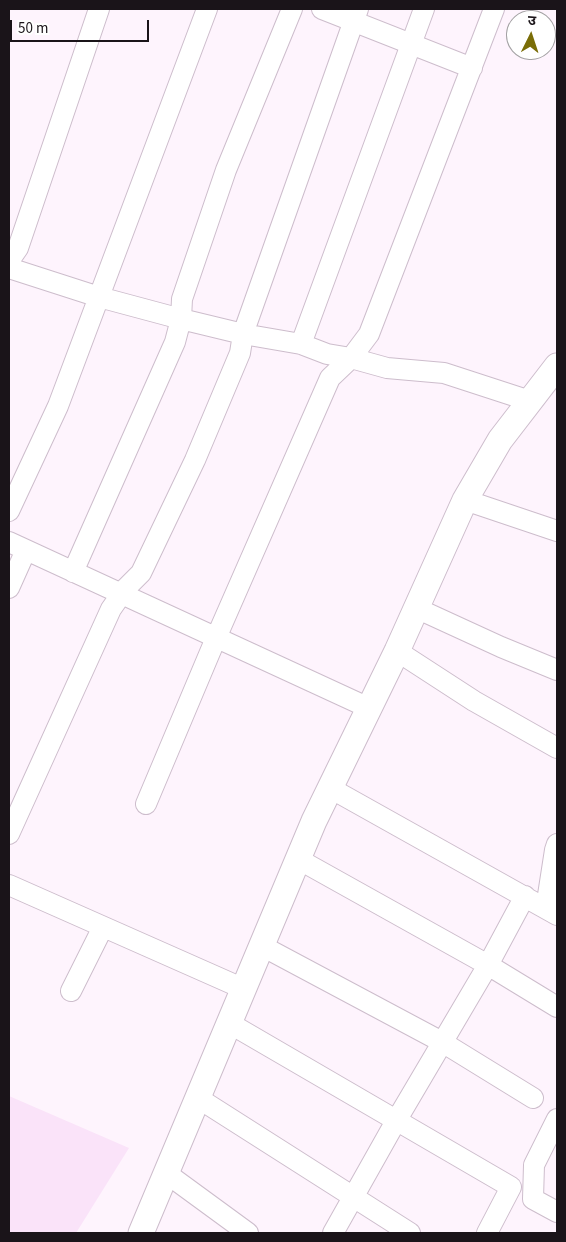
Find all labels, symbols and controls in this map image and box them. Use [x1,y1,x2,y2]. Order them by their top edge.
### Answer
scale bar [12,10,151,42]
north arrow [506,10,556,60]
text: उ [527,11,537,31]
text: 50 m [18,18,48,39]

